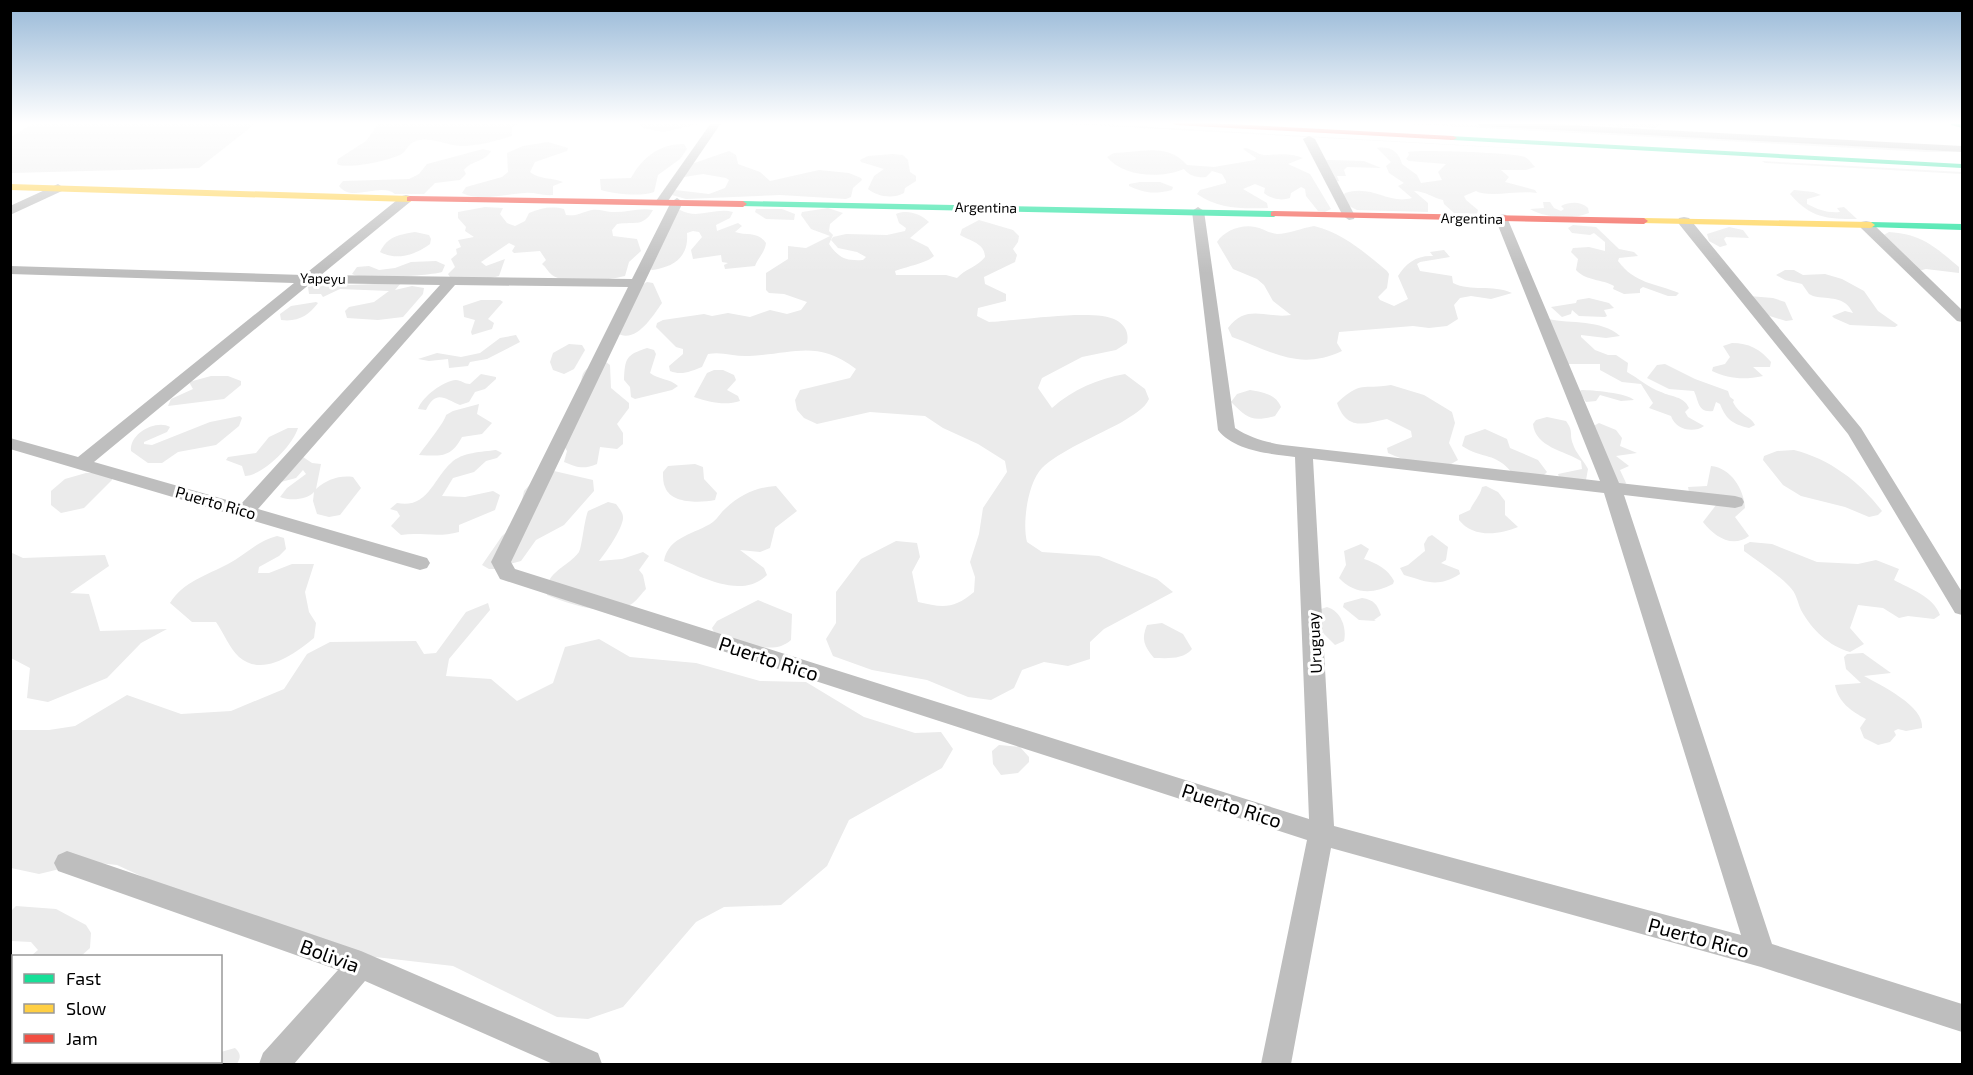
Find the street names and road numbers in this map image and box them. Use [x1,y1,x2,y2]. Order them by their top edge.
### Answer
street label: Argentina [955,198,1017,216]
street label: Argentina [1441,209,1503,227]
street label: Yapeyu [300,269,346,287]
street label: Puerto Rico [174,481,258,523]
street label: Uruguay [1303,611,1325,674]
street label: Puerto Rico [716,631,822,685]
street label: Puerto Rico [1179,778,1285,832]
street label: Puerto Rico [1646,912,1752,962]
street label: Bolivia [297,933,363,977]

